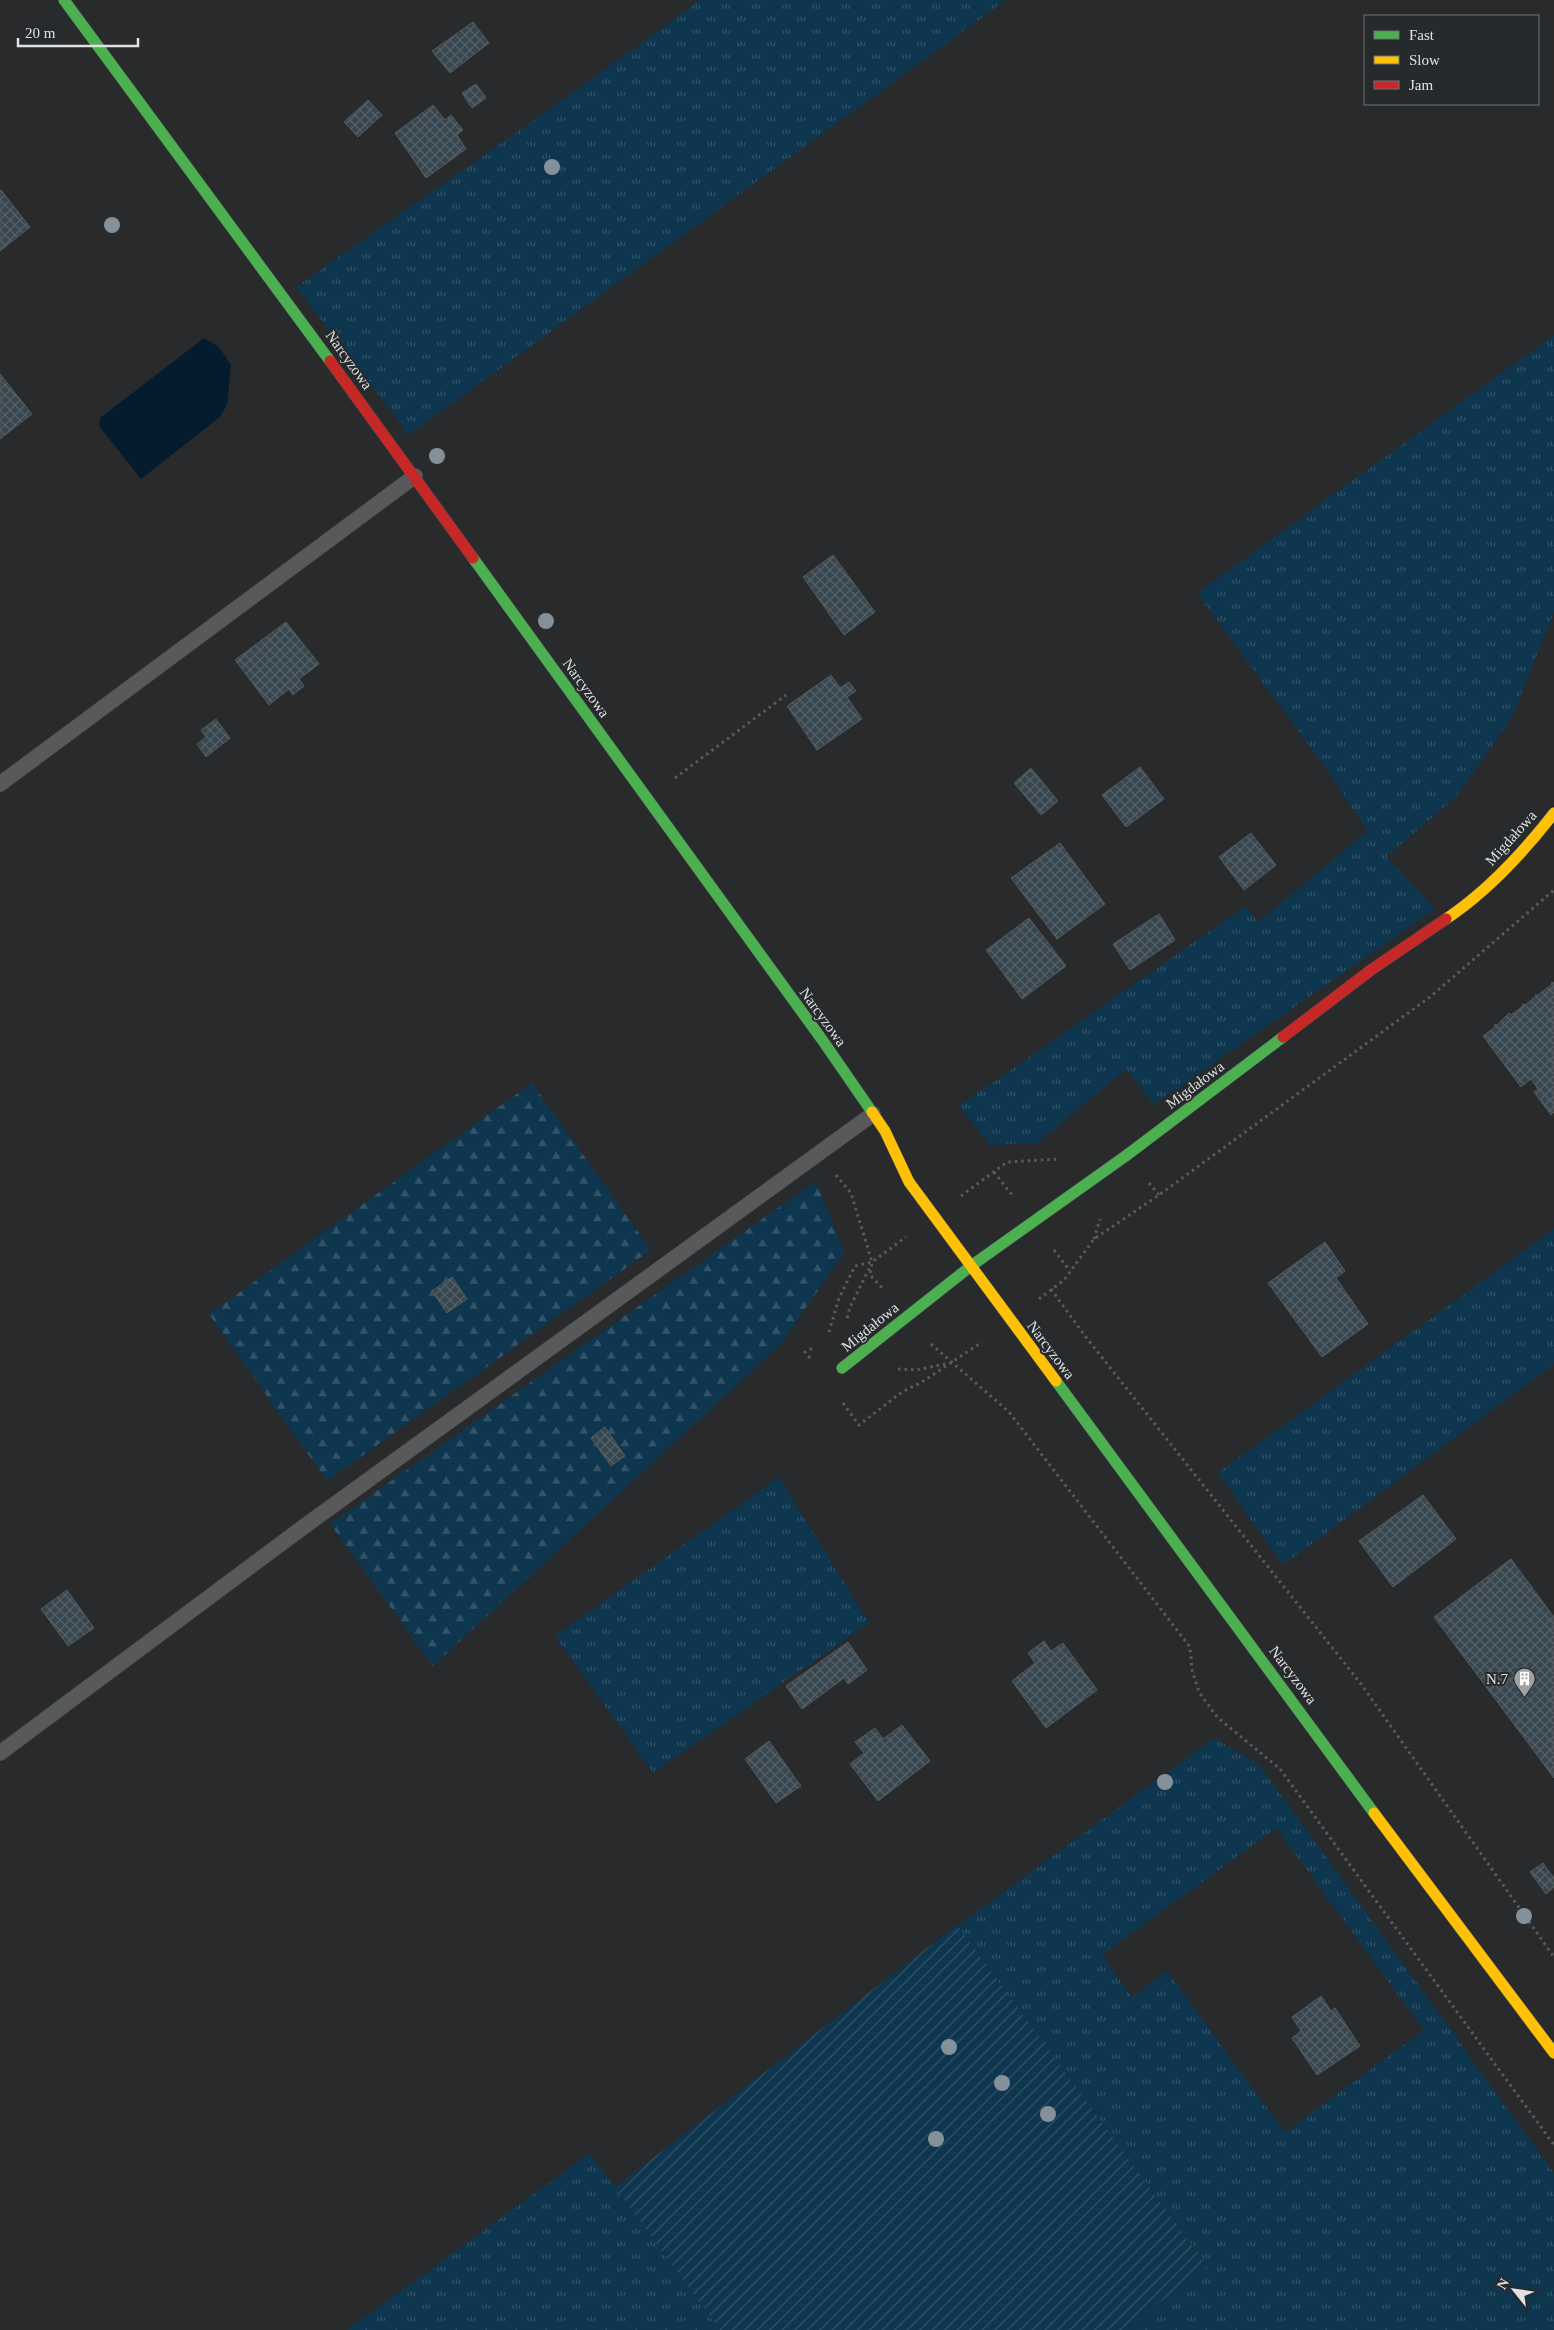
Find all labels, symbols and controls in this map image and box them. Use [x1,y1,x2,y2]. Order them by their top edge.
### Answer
scale bar [18,15,138,47]
legend [1364,15,1539,105]
text: 20 m [25,25,56,41]
text: Fast [1409,27,1435,43]
text: Slow [1409,52,1440,68]
text: Jam [1409,77,1433,93]
street label: Narcyzowa [322,328,376,393]
street label: Narcyzowa [559,656,613,721]
street label: Migdałowa [1482,807,1540,869]
street label: Narcyzowa [796,985,850,1050]
street label: Migdałowa [1163,1058,1227,1112]
street label: Migdałowa [838,1299,902,1355]
street label: Narcyzowa [1024,1318,1078,1382]
street label: Narcyzowa [1266,1643,1320,1707]
building icon: N.7 [1512,1667,1536,1698]
place label: N.7 [1486,1671,1508,1687]
north arrow [1489,2265,1539,2315]
text: N [1494,2276,1512,2292]

